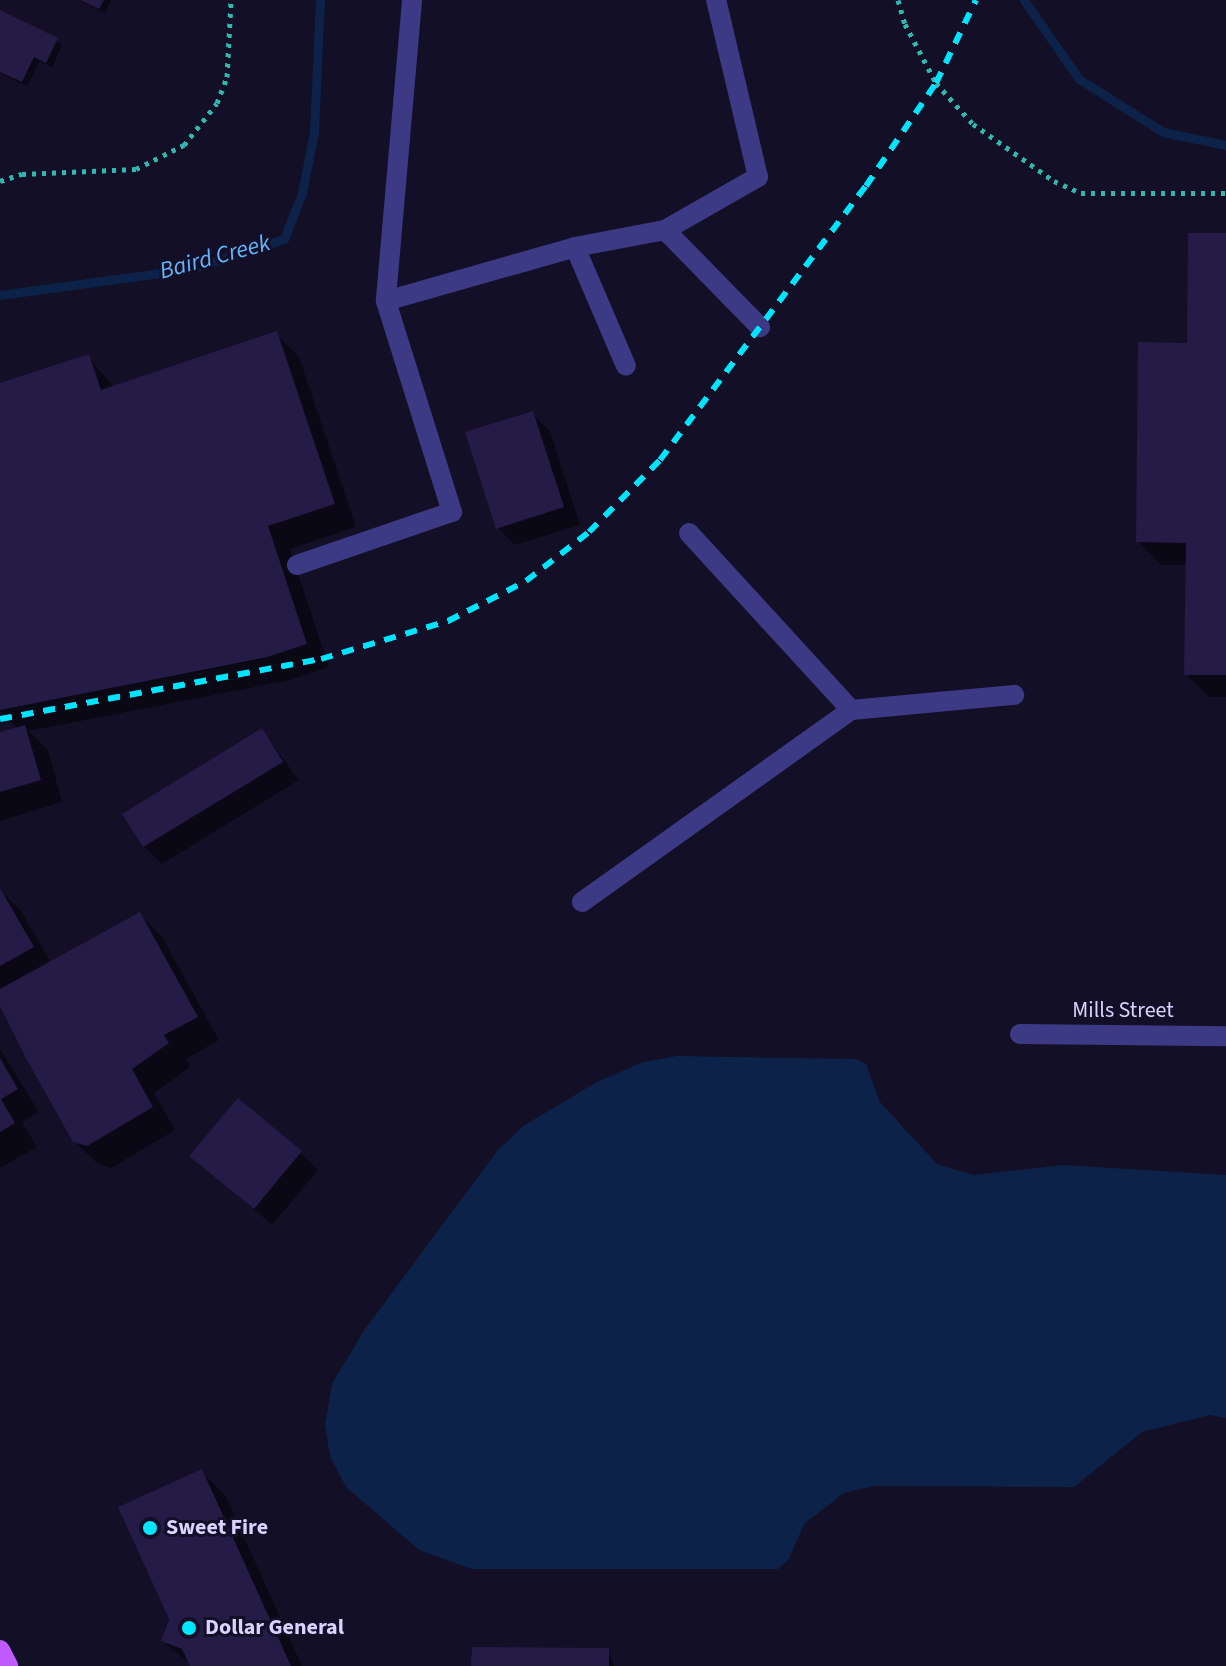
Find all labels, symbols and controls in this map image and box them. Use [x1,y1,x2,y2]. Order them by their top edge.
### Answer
water label: Baird Creek [156,228,274,286]
street label: Mills Street [1072,998,1174,1024]
place label: Sweet Fire [166,1515,268,1541]
marker: Sweet Fire [141,1519,159,1537]
place label: Dollar General [205,1615,344,1641]
marker: Dollar General [180,1619,198,1637]

